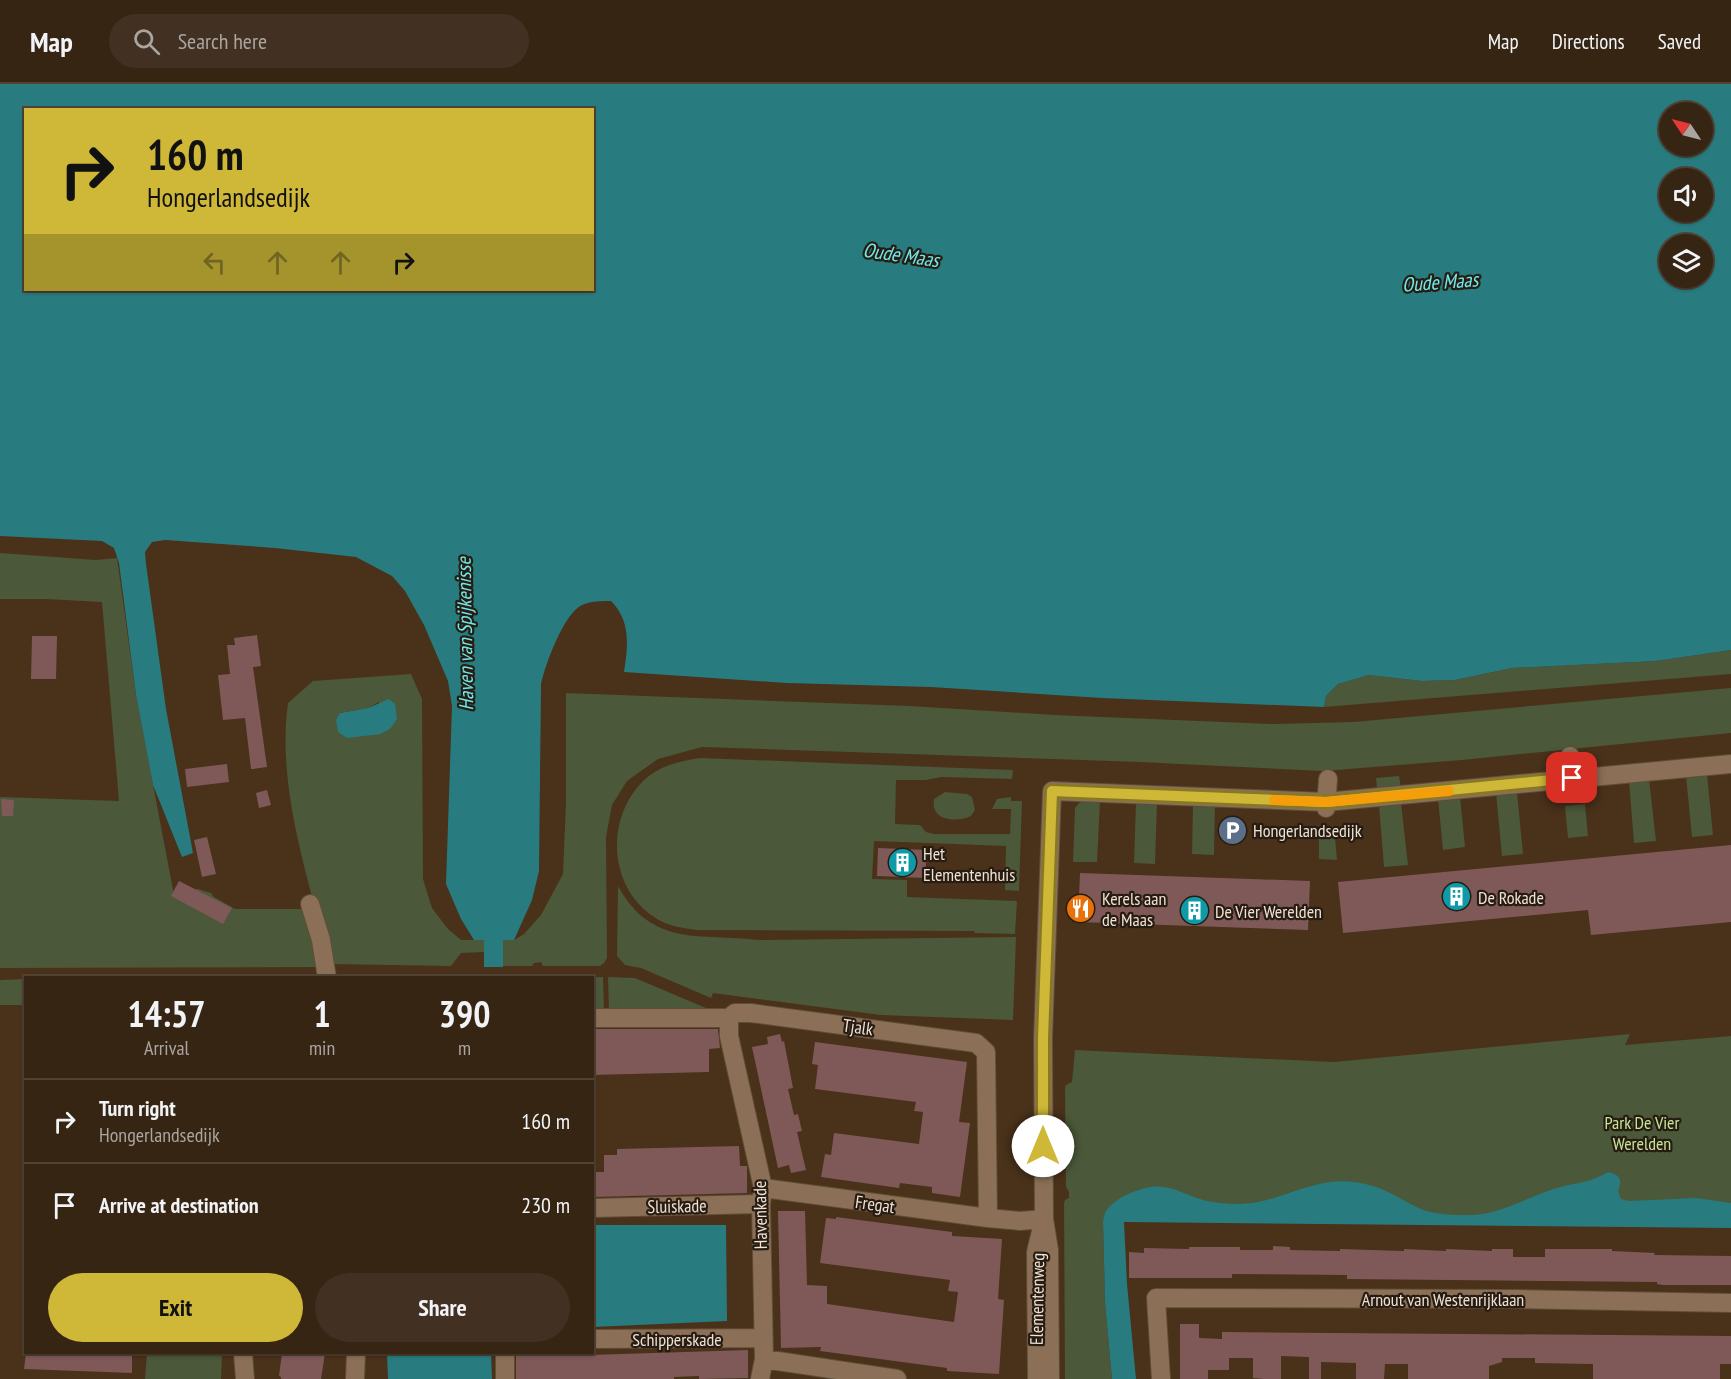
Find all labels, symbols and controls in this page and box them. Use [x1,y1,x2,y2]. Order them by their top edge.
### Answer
search box [109,14,529,68]
text: Map [30,23,73,60]
icon: search [130,25,163,58]
text: Search here [178,27,267,55]
text: Map [1488,28,1519,55]
text: Directions [1552,28,1625,55]
text: Saved [1658,28,1701,55]
north arrow [1659,102,1713,156]
map controls [1659,102,1713,288]
text: 160 m [147,127,244,182]
icon: right [48,132,126,210]
button: sound [1659,168,1713,222]
text: Hongerlandsedijk [147,180,310,214]
button: layers [1659,234,1713,288]
water label: Oude Maas [861,237,943,273]
icon: left [198,246,231,279]
icon: ahead [261,246,294,279]
icon: ahead [324,246,357,279]
icon: right [387,246,420,279]
water label: Oude Maas [1401,266,1481,298]
water label: Haven van Spijkenisse [451,556,479,711]
pin [1546,752,1597,803]
icon: arrive [1555,761,1588,794]
parking icon: Hongerlandsedijk [1216,814,1248,846]
place label: Hongerlandsedijk [1253,819,1362,842]
place label: Het Elementenhuis [923,842,1015,886]
building icon: Het Elementenhuis [886,847,918,879]
building icon: De Rokade [1441,881,1473,913]
place label: De Rokade [1478,886,1544,909]
place label: Kerels aan de Maas [1102,887,1166,931]
restaurant icon: Kerels aan de Maas [1065,892,1097,924]
building icon: De Vier Werelden [1178,895,1210,927]
place label: De Vier Werelden [1215,900,1322,923]
text: 14:57 [128,990,205,1037]
text: 1 [313,990,331,1037]
text: 390 [439,990,490,1037]
street label: Tjalk [841,1014,875,1040]
text: Arrival [144,1035,189,1061]
text: min [309,1035,335,1061]
text: m [458,1035,471,1061]
text: Turn right [99,1094,176,1122]
icon: right [48,1105,81,1138]
text: 160 m [521,1107,570,1135]
park label: Park De Vier Werelden [1604,1111,1680,1155]
position arrow [1011,1114,1075,1178]
text: Hongerlandsedijk [99,1122,220,1148]
street label: Havenkade [748,1181,772,1249]
icon: arrive [48,1189,81,1222]
street label: Fregat [854,1190,896,1218]
text: Arrive at destination [99,1191,259,1219]
text: 230 m [521,1191,570,1219]
street label: Sluiskade [647,1194,707,1218]
street label: Elementenweg [1025,1253,1049,1345]
button: Exit [48,1273,303,1342]
button: Share [315,1273,570,1342]
street label: Arnout van Westenrijklaan [1362,1288,1524,1311]
street label: Schipperskade [632,1328,722,1351]

